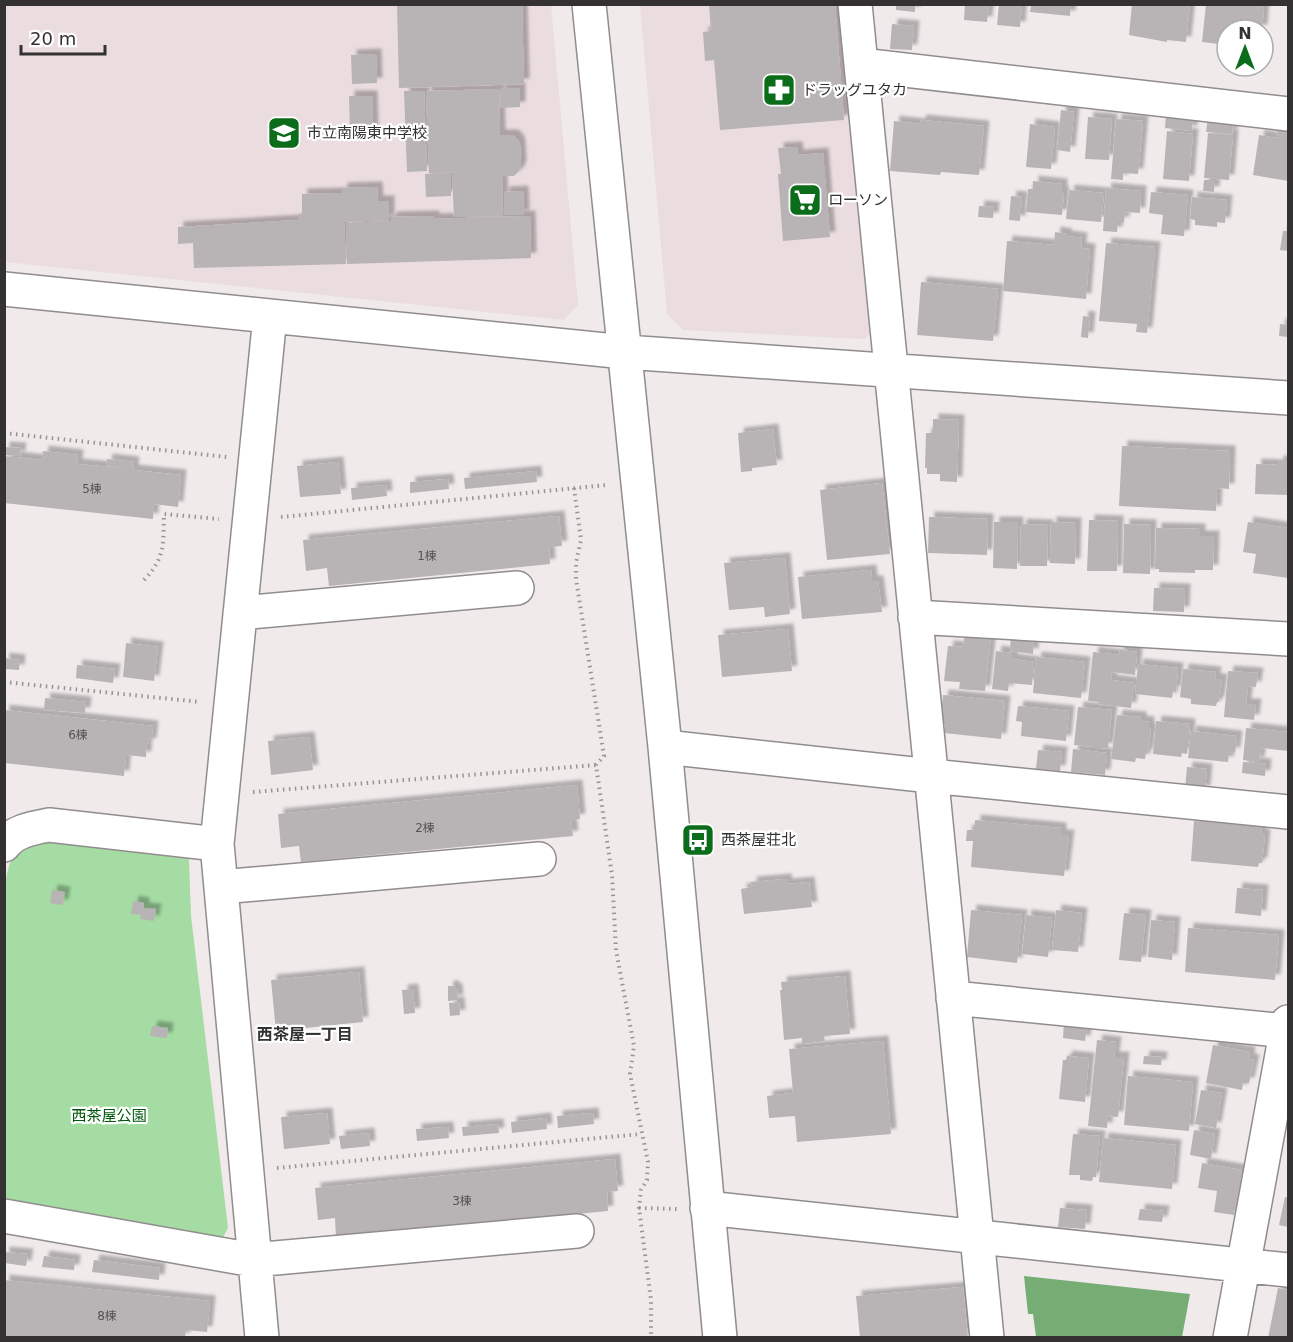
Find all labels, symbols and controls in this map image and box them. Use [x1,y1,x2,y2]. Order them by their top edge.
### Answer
scale bar [21,18,105,56]
north arrow [1215,18,1275,78]
text: N [1238,24,1252,43]
text: 20 m [30,28,76,49]
pharmacy icon: ドラッグユタカ [761,72,797,108]
place label: ドラッグユタカ [802,81,907,99]
school or university icon: 市立南陽東中学校 [266,115,302,151]
place label: 市立南陽東中学校 [307,124,427,142]
supermarket icon: ローソン [787,182,823,218]
place label: ローソン [828,191,888,209]
house number: 5棟 [82,482,102,496]
house number: 1棟 [417,549,437,563]
house number: 6棟 [68,728,88,742]
house number: 2棟 [415,821,435,835]
bus stop icon: 西茶屋荘北 [680,822,716,858]
place label: 西茶屋荘北 [721,831,796,849]
district label: 西茶屋一丁目 [257,1025,353,1044]
park label: 西茶屋公園 [71,1107,147,1125]
house number: 3棟 [452,1194,472,1208]
house number: 8棟 [97,1309,117,1323]

